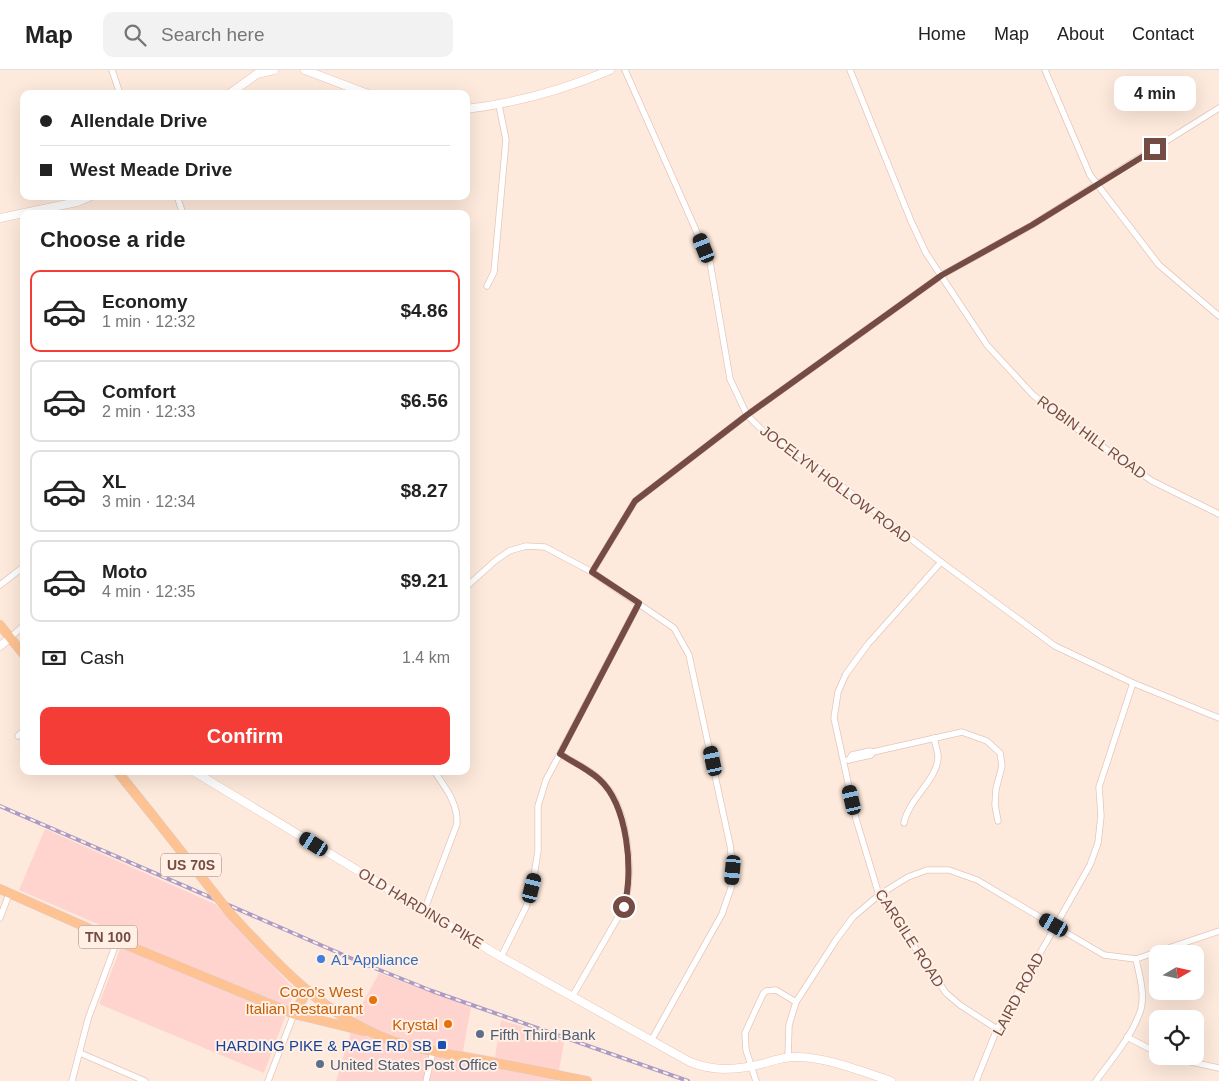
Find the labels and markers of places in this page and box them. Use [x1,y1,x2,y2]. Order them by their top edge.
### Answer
place label: A1 Appliance [331,951,419,968]
marker: A1 Appliance [315,953,327,965]
place label: Coco's West Italian Restaurant [245,983,364,1017]
marker: Coco's West Italian Restaurant [367,994,379,1006]
place label: Krystal [392,1016,438,1033]
marker: Krystal [442,1018,454,1030]
place label: Fifth Third Bank [490,1026,596,1043]
marker: Fifth Third Bank [474,1028,486,1040]
place label: HARDING PIKE & PAGE RD SB [216,1037,432,1054]
marker: HARDING PIKE & PAGE RD SB [436,1039,448,1051]
place label: United States Post Office [330,1056,497,1073]
marker: United States Post Office [314,1058,326,1070]

